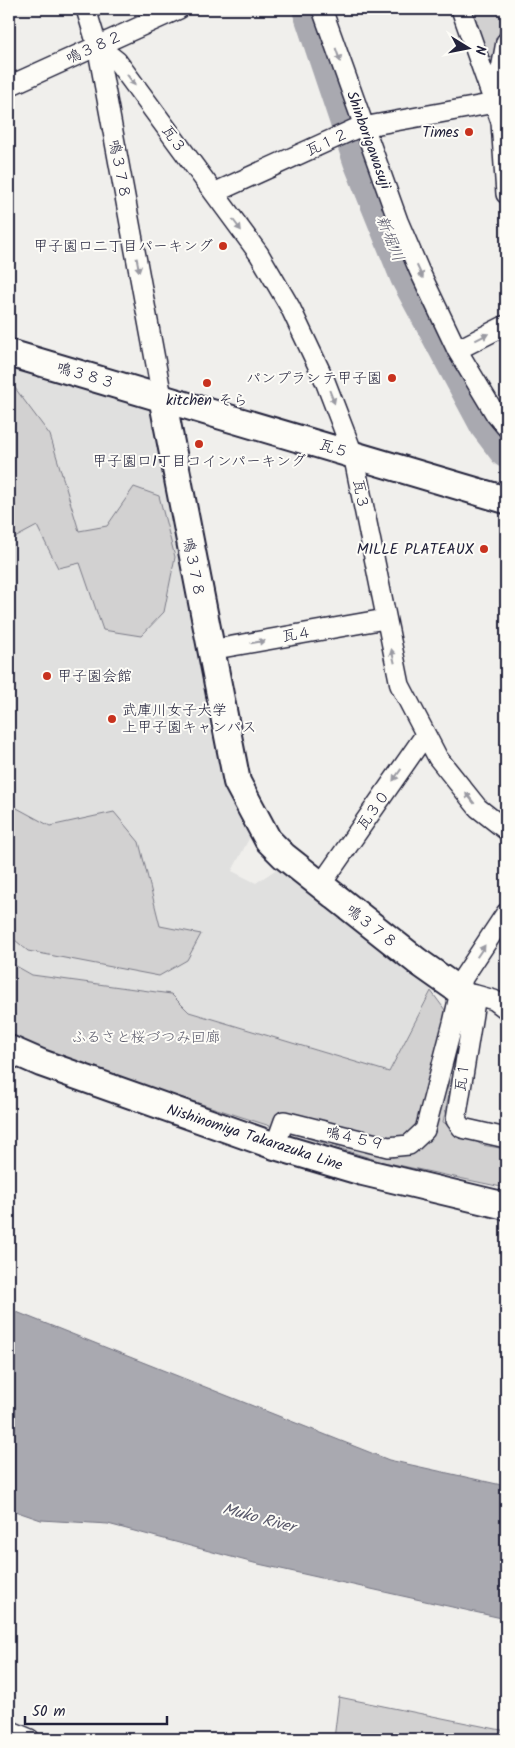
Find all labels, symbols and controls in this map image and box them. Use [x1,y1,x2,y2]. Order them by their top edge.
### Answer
north arrow [442,22,492,72]
street label: 鳴３８２ [62,25,127,71]
text: N [468,44,491,57]
one-way arrow [334,48,342,63]
one-way arrow [125,73,136,86]
street label: Shinborigawasuji [339,88,397,194]
street label: 瓦３ [155,120,192,159]
place label: Times [422,121,460,145]
street label: 瓦１２ [302,123,353,163]
marker: Times [463,126,475,138]
street label: 鳴３７８ [102,137,137,201]
water label: 新堀川 [369,212,410,266]
one-way arrow [232,218,242,232]
place label: 甲子園口二丁目パーキング [33,235,213,259]
marker: 甲子園口二丁目パーキング [217,240,229,252]
one-way arrow [134,258,142,274]
one-way arrow [417,265,425,279]
one-way arrow [475,333,489,341]
street label: 鳴３８３ [54,356,118,396]
place label: パンプランテ甲子園 [246,367,382,391]
marker: パンプランテ甲子園 [386,372,398,384]
marker: kitchen そら [201,377,213,389]
place label: kitchen そら [166,389,248,413]
one-way arrow [329,390,336,405]
street label: 瓦５ [316,433,352,465]
marker: 甲子園口1丁目コインパーキング [193,438,205,450]
place label: 甲子園口1丁目コインパーキング [92,450,306,474]
street label: 瓦３ [345,477,375,511]
street label: 鳴３７８ [176,535,211,599]
place label: MILLE PLATEAUX [357,538,475,562]
marker: MILLE PLATEAUX [478,543,490,555]
street label: 瓦４ [280,621,314,649]
one-way arrow [251,637,267,645]
one-way arrow [389,649,397,664]
place label: 甲子園会館 [57,665,132,689]
marker: 甲子園会館 [41,670,53,682]
place label: 武庫川女子大学 上甲子園キャンパス [122,699,256,740]
marker: 武庫川女子大学 上甲子園キャンパス [106,713,118,725]
one-way arrow [392,768,402,782]
street label: 瓦３０ [351,785,397,836]
one-way arrow [464,791,475,804]
street label: 鳴３７８ [340,899,402,955]
one-way arrow [476,945,486,958]
park label: ふるさと桜づつみ回廊 [71,1026,221,1050]
street label: 瓦１ [449,1061,477,1094]
street label: Nishinomiya Takarazuka Line [164,1098,346,1178]
street label: 鳴４５９ [323,1121,387,1157]
water label: Muko River [220,1497,301,1541]
scale bar [25,1693,168,1725]
text: 50 m [32,1700,66,1724]

